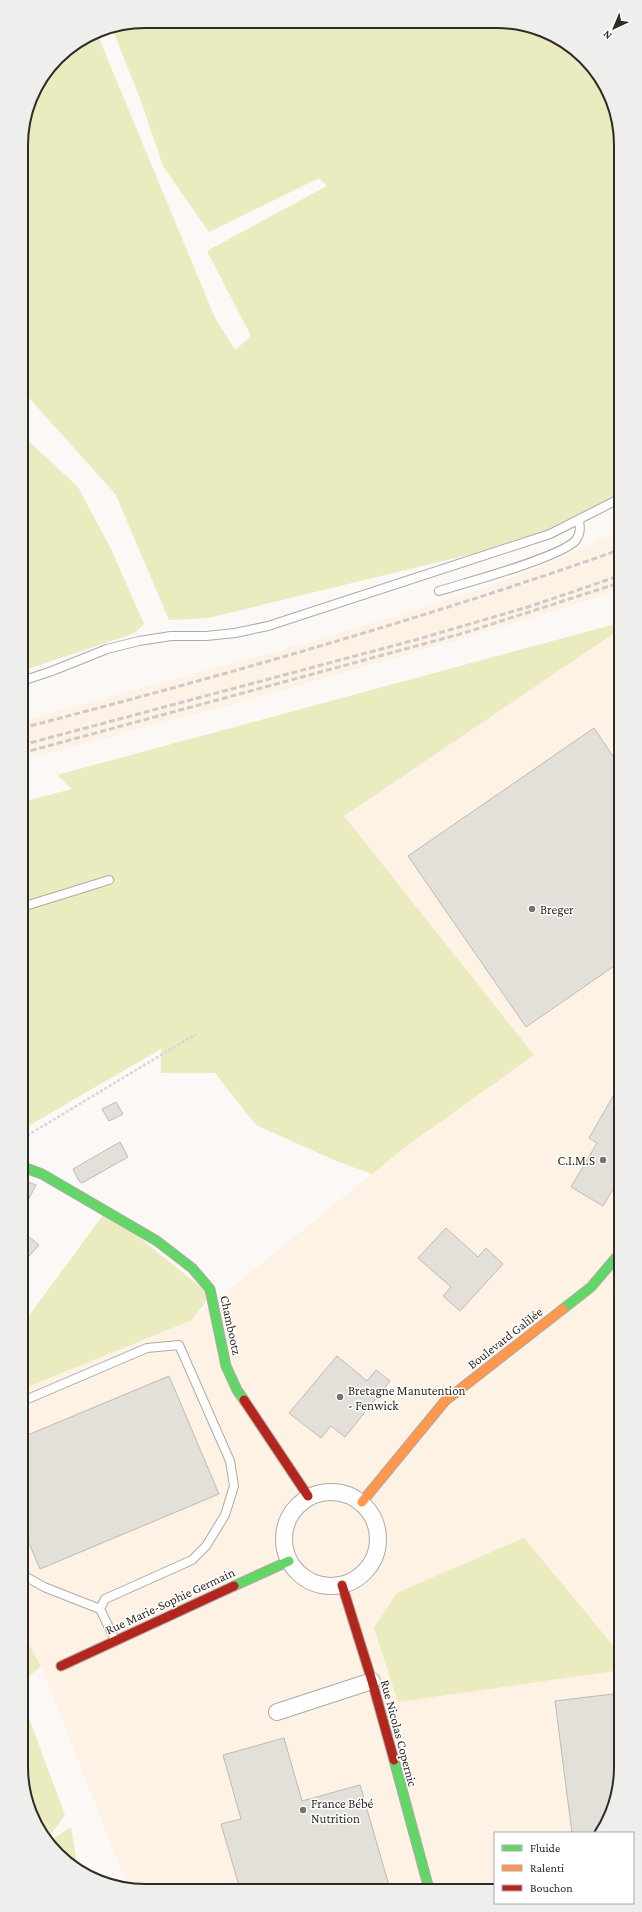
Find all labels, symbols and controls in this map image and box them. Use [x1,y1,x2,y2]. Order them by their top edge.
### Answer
north arrow [594,8,634,48]
text: N [600,28,614,42]
place label: Breger [540,902,574,917]
marker: Breger [527,904,537,914]
place label: C.I.M.S [557,1153,595,1168]
marker: C.I.M.S [598,1155,608,1165]
street label: Chambootz [217,1294,245,1357]
street label: Boulevard Galilée [465,1304,546,1372]
place label: Bretagne Manutention - Fenwick [348,1383,466,1413]
marker: Bretagne Manutention - Fenwick [335,1392,345,1402]
street label: Rue Marie-Sophie Germain [103,1564,237,1638]
street label: Rue Nicolas Copernic [378,1678,421,1789]
place label: France Bébé Nutrition [311,1796,374,1826]
marker: France Bébé Nutrition [298,1805,308,1815]
legend [494,1832,634,1904]
text: Fluide [530,1841,560,1855]
text: Ralenti [530,1861,564,1875]
text: Bouchon [530,1881,573,1895]

